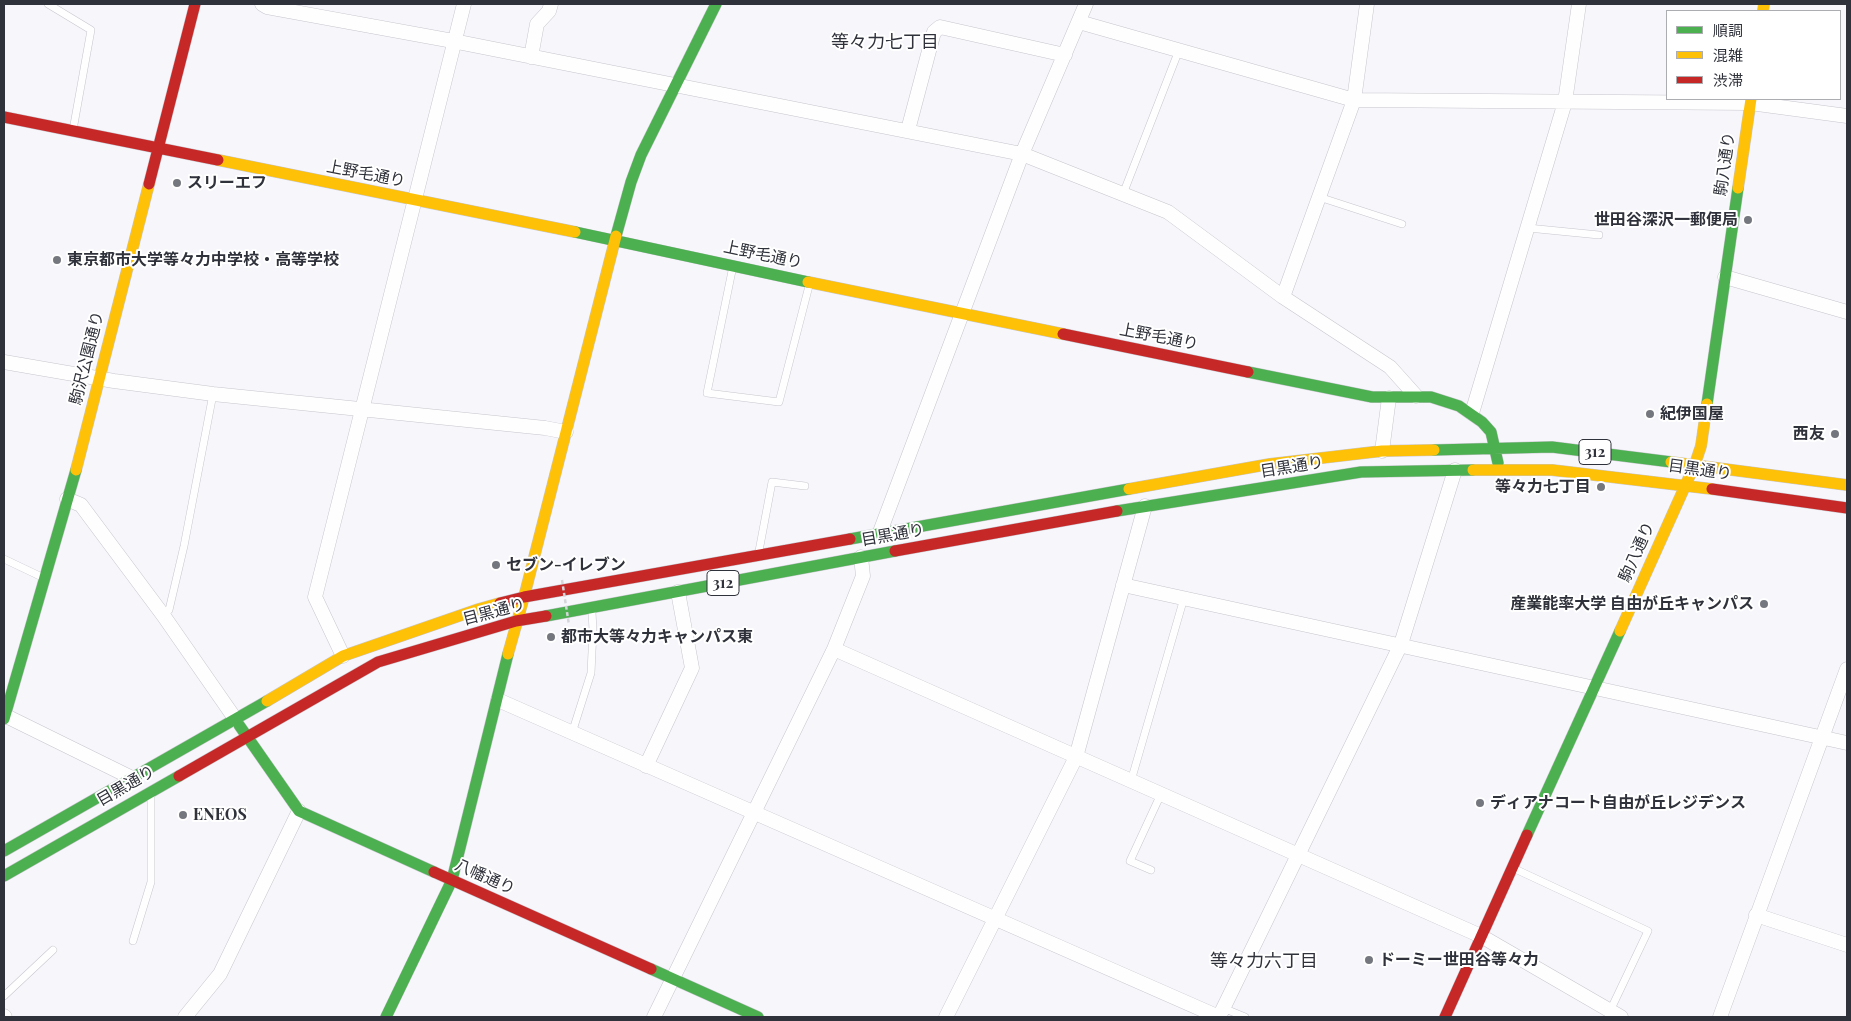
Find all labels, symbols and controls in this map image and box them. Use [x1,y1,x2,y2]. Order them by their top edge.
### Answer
legend [1666,10,1841,100]
text: 順調 [1713,20,1743,40]
district label: 等々力七丁目 [831,31,939,53]
text: 混雑 [1713,45,1743,65]
text: 渋滞 [1713,70,1743,90]
street label: 駒八通り [1711,131,1739,197]
street label: 上野毛通り [325,157,407,191]
place label: スリーエフ [187,173,267,193]
marker: スリーエフ [171,177,183,189]
place label: 世田谷深沢一郵便局 [1594,210,1738,230]
marker: 世田谷深沢一郵便局 [1742,214,1754,226]
street label: 上野毛通り [722,237,804,273]
place label: 東京都市大学等々力中学校・高等学校 [67,250,339,270]
marker: 東京都市大学等々力中学校・高等学校 [51,254,63,266]
street label: 駒沢公園通り [66,309,108,407]
street label: 上野毛通り [1118,320,1200,354]
place label: 紀伊国屋 [1660,404,1724,424]
marker: 紀伊国屋 [1644,408,1656,420]
place label: 西友 [1793,424,1825,444]
marker: 西友 [1829,428,1841,440]
road number: 312 [1579,440,1611,464]
street label: 目黒通り [1259,453,1325,481]
street label: 目黒通り [1667,456,1733,484]
place label: 等々力七丁目 [1495,477,1591,497]
marker: 等々力七丁目 [1595,481,1607,493]
street label: 駒八通り [1615,519,1659,585]
street label: 目黒通り [860,520,926,550]
place label: セブン-イレブン [506,555,626,575]
marker: セブン-イレブン [490,559,502,571]
road number: 312 [707,570,739,596]
street label: 目黒通り [461,594,527,630]
place label: 産業能率大学 自由が丘キャンパス [1510,594,1754,614]
marker: 産業能率大学 自由が丘キャンパス [1758,598,1770,610]
place label: 都市大等々力キャンパス東 [561,627,753,647]
marker: 都市大等々力キャンパス東 [545,631,557,643]
street label: 目黒通り [93,762,159,810]
place label: ディアナコート自由が丘レジデンス [1490,793,1746,813]
marker: ディアナコート自由が丘レジデンス [1474,797,1486,809]
place label: ENEOS [193,805,247,825]
marker: ENEOS [177,809,189,821]
street label: 八幡通り [452,855,518,899]
district label: 等々力六丁目 [1210,950,1318,972]
place label: ドーミー世田谷等々力 [1379,950,1539,970]
marker: ドーミー世田谷等々力 [1363,954,1375,966]

